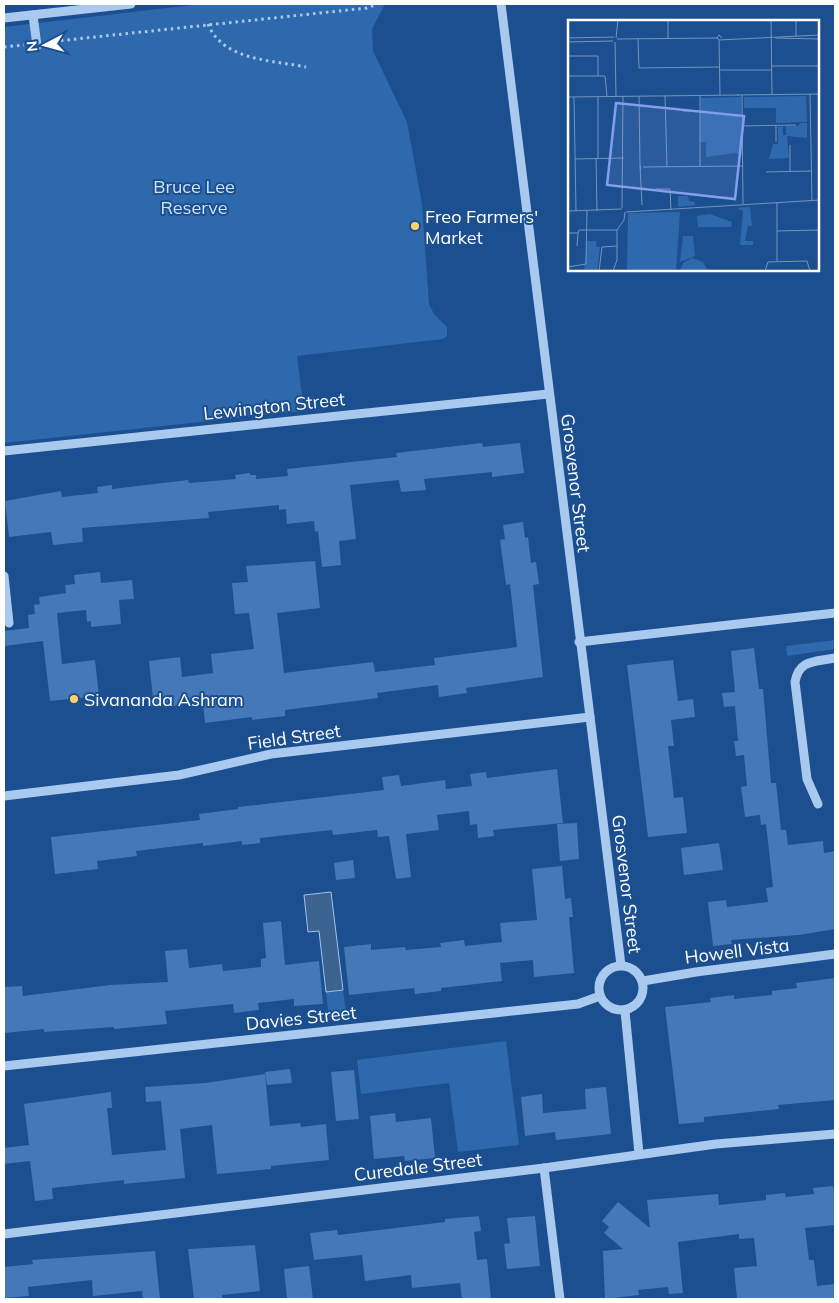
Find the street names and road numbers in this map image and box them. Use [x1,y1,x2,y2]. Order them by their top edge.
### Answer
street label: Lewington Street [202,387,346,425]
street label: Grosvenor Street [556,412,596,554]
street label: Field Street [246,719,342,755]
street label: Grosvenor Street [607,813,647,955]
street label: Howell Vista [683,933,791,969]
street label: Davies Street [245,1001,357,1035]
street label: Curedale Street [353,1148,483,1186]

